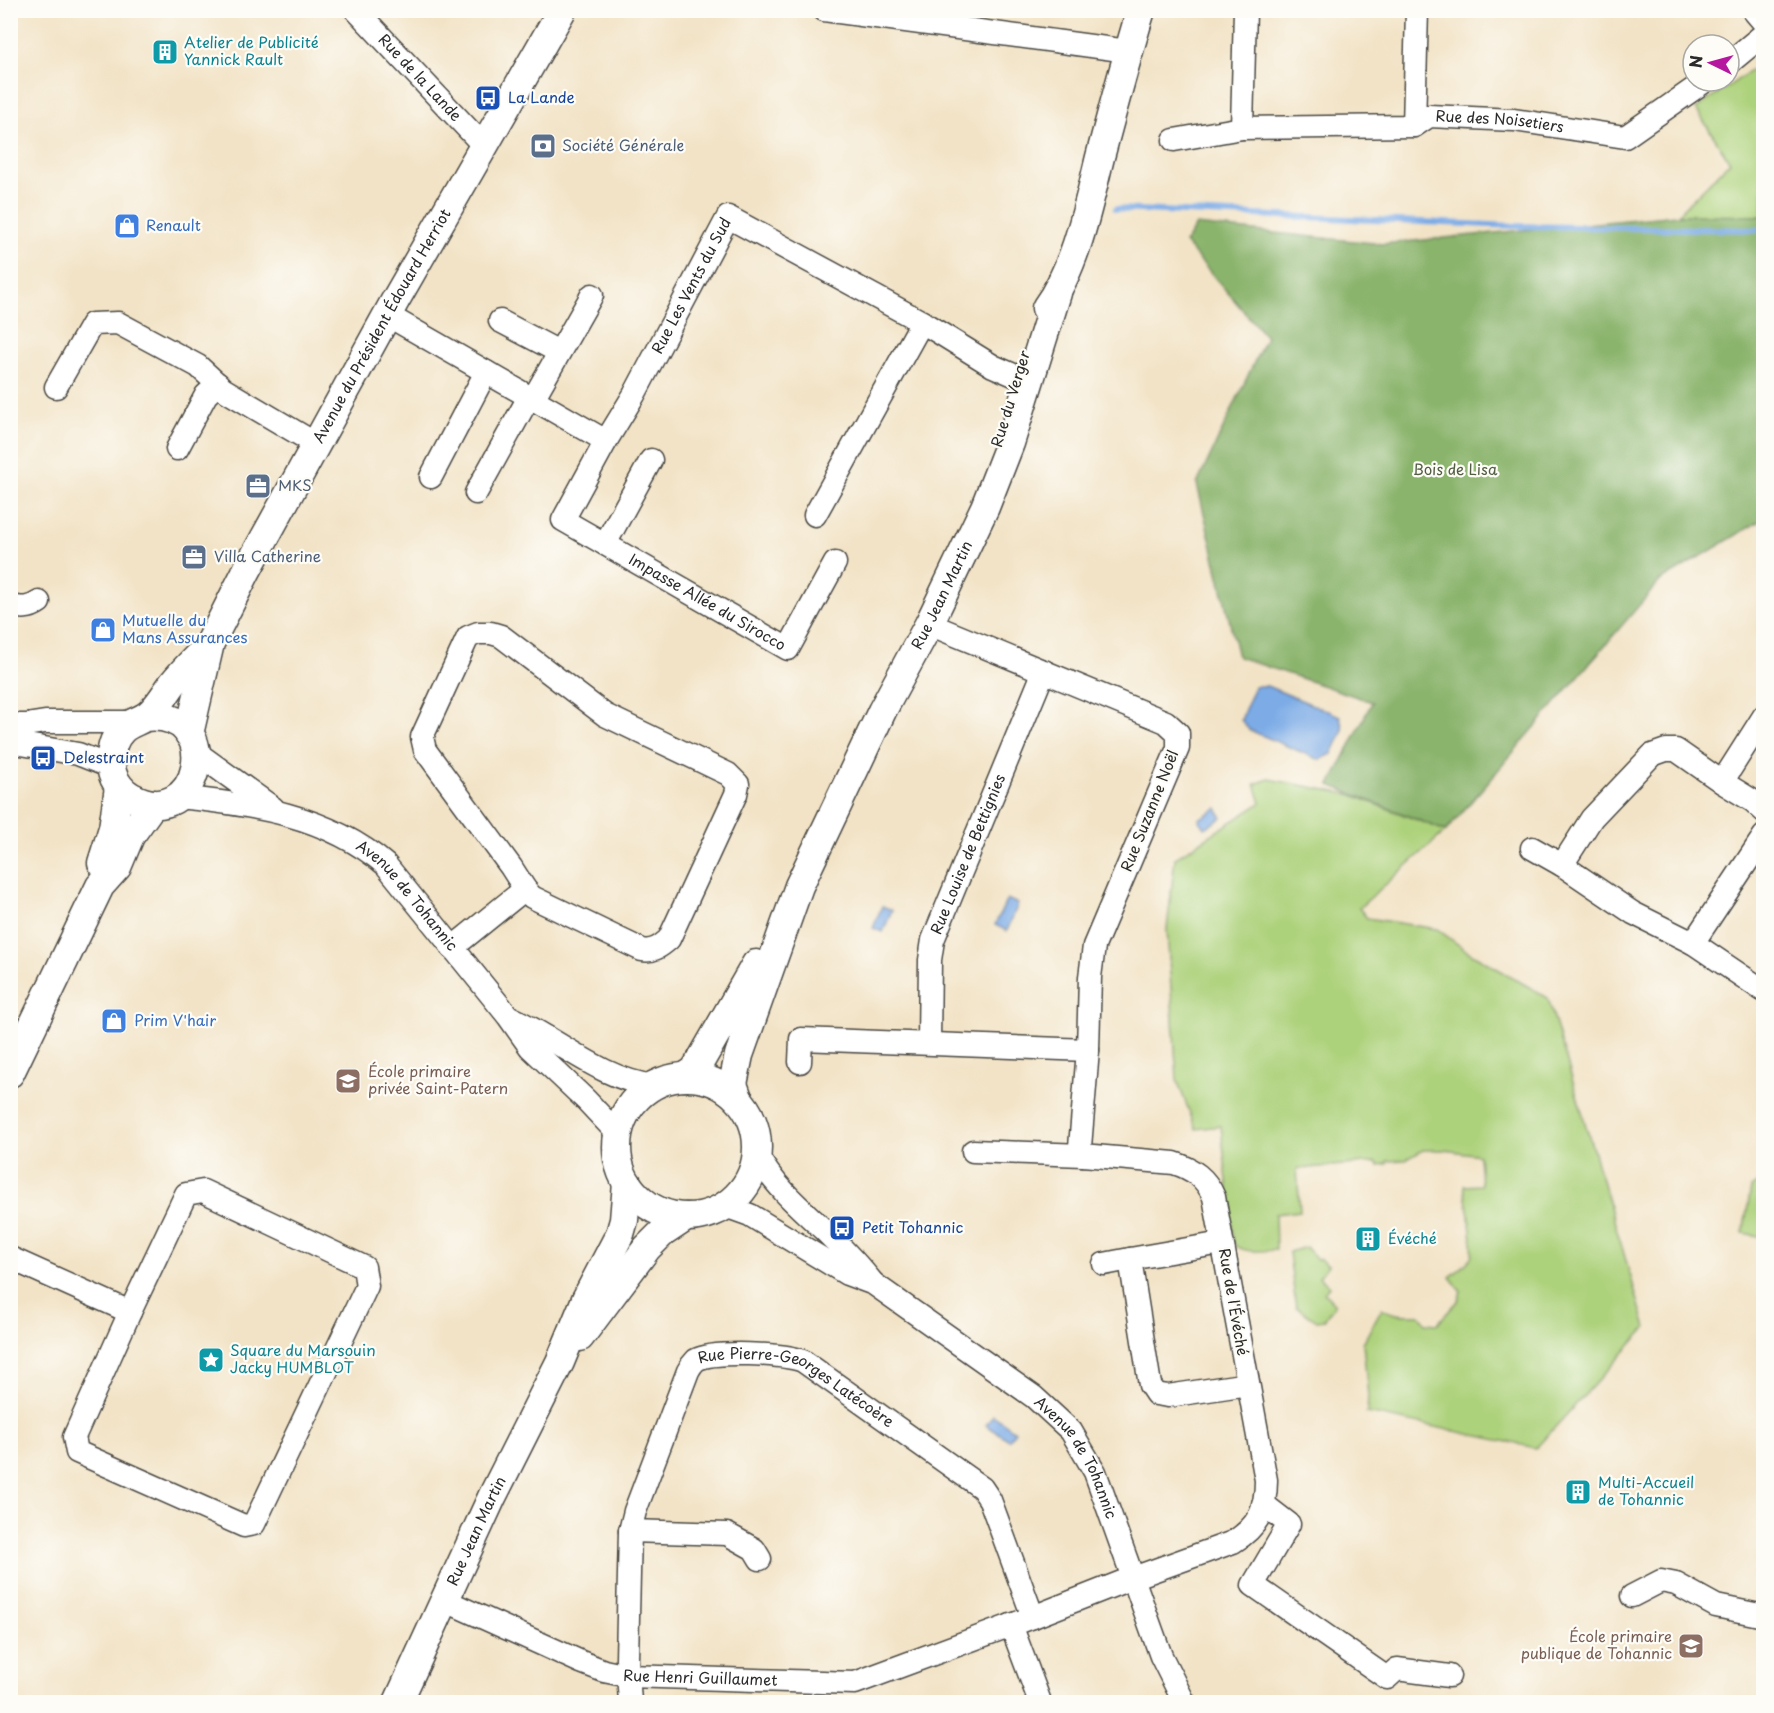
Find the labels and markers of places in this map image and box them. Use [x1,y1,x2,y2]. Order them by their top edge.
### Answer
place label: Atelier de Publicité Yannick Rault [184,30,319,70]
building icon: Atelier de Publicité Yannick Rault [150,37,180,67]
bus stop icon: La Lande [473,83,503,113]
place label: La Lande [508,85,575,108]
bank icon: Société Générale [528,131,558,161]
place label: Société Générale [562,133,684,156]
shop icon: Renault [112,211,142,241]
place label: Renault [146,213,201,236]
office icon: MKS [243,471,273,501]
place label: MKS [278,473,312,496]
office icon: Villa Catherine [179,542,209,572]
place label: Villa Catherine [214,544,321,567]
place label: Mutuelle du Mans Assurances [122,608,247,648]
shop icon: Mutuelle du Mans Assurances [88,615,118,645]
bus stop icon: Delestraint [28,743,58,773]
place label: Delestraint [63,745,144,768]
shop icon: Prim V'hair [99,1006,129,1036]
place label: Prim V'hair [134,1008,216,1031]
place label: École primaire privée Saint-Patern [368,1059,508,1099]
school or university icon: École primaire privée Saint-Patern [333,1066,363,1096]
bus stop icon: Petit Tohannic [827,1213,857,1243]
place label: Petit Tohannic [862,1215,963,1238]
building icon: Évéché [1353,1224,1383,1254]
place label: Évéché [1388,1226,1437,1249]
place label: Square du Marsouin Jacky HUMBLOT [230,1338,376,1378]
place icon: Square du Marsouin Jacky HUMBLOT [196,1345,226,1375]
place label: Multi-Accueil de Tohannic [1598,1470,1694,1510]
building icon: Multi-Accueil de Tohannic [1563,1477,1593,1507]
place label: École primaire publique de Tohannic [1521,1624,1672,1664]
school or university icon: École primaire publique de Tohannic [1676,1631,1706,1661]

